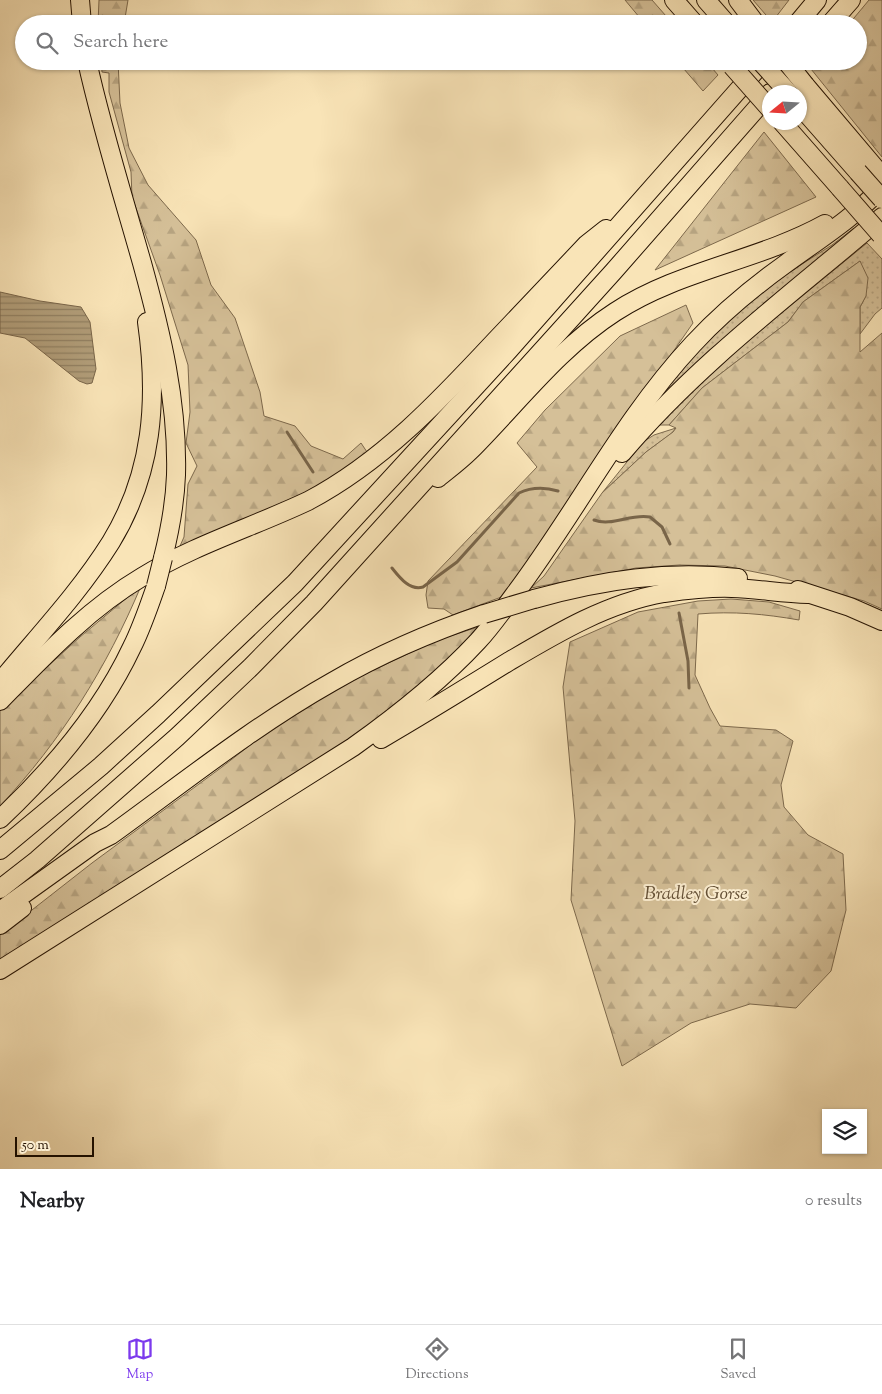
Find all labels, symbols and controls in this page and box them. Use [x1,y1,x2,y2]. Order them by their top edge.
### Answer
search box [15,15,867,70]
icon: search [33,29,61,57]
text: Search here [73,29,168,56]
north arrow [762,85,807,130]
park label: Bradley Gorse [644,881,748,908]
map controls [822,1109,867,1154]
button: layers [822,1109,867,1154]
scale bar [15,1134,94,1157]
text: 50 m [22,1136,49,1156]
text: Nearby [20,1187,85,1217]
text: 0 results [805,1190,862,1213]
tab: Map [126,1335,154,1385]
tab: Directions [405,1335,469,1385]
tab: Saved [720,1335,756,1385]

